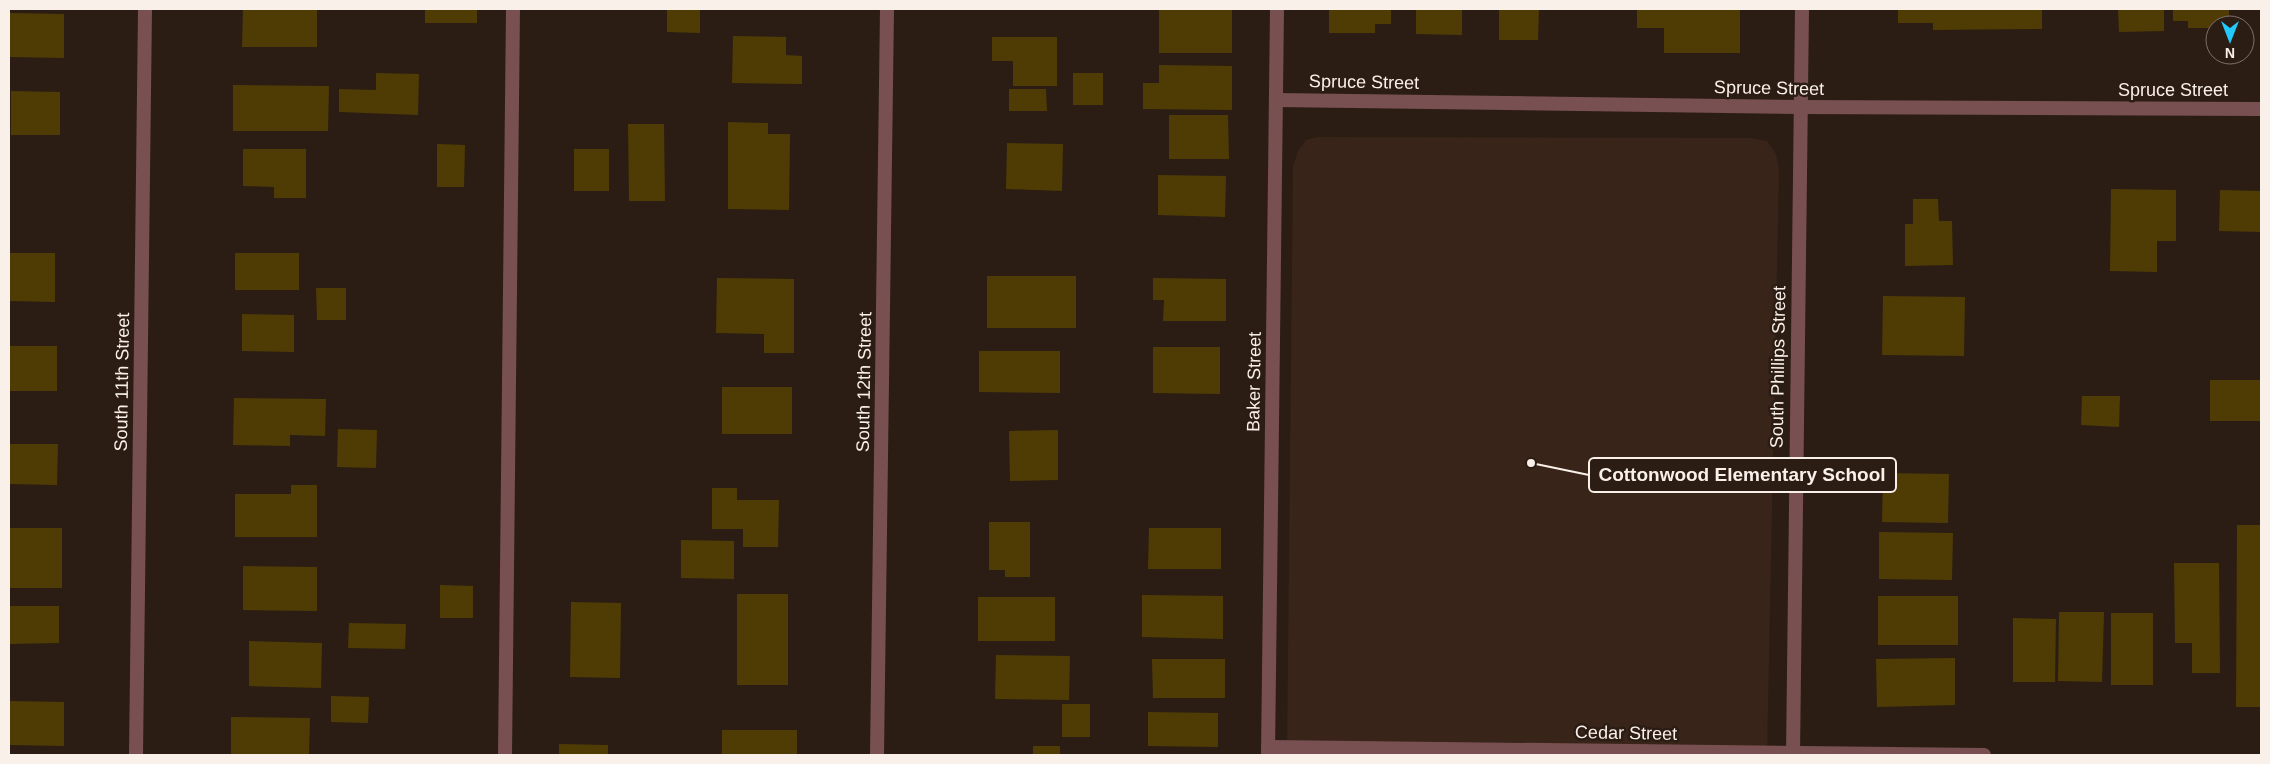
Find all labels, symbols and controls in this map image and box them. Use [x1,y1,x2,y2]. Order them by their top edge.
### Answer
north arrow [2205,15,2255,65]
text: N [2225,45,2235,61]
street label: Spruce Street [1309,71,1419,93]
street label: Spruce Street [1714,77,1824,99]
street label: Spruce Street [2118,80,2228,100]
street label: South Phillips Street [1767,286,1789,448]
street label: South 11th Street [111,312,133,452]
street label: South 12th Street [853,312,875,452]
street label: Baker Street [1243,332,1265,432]
callout: Cottonwood Elementary School [1589,458,1896,492]
text: Cottonwood Elementary School [1598,464,1886,485]
street label: Cedar Street [1575,722,1677,744]

